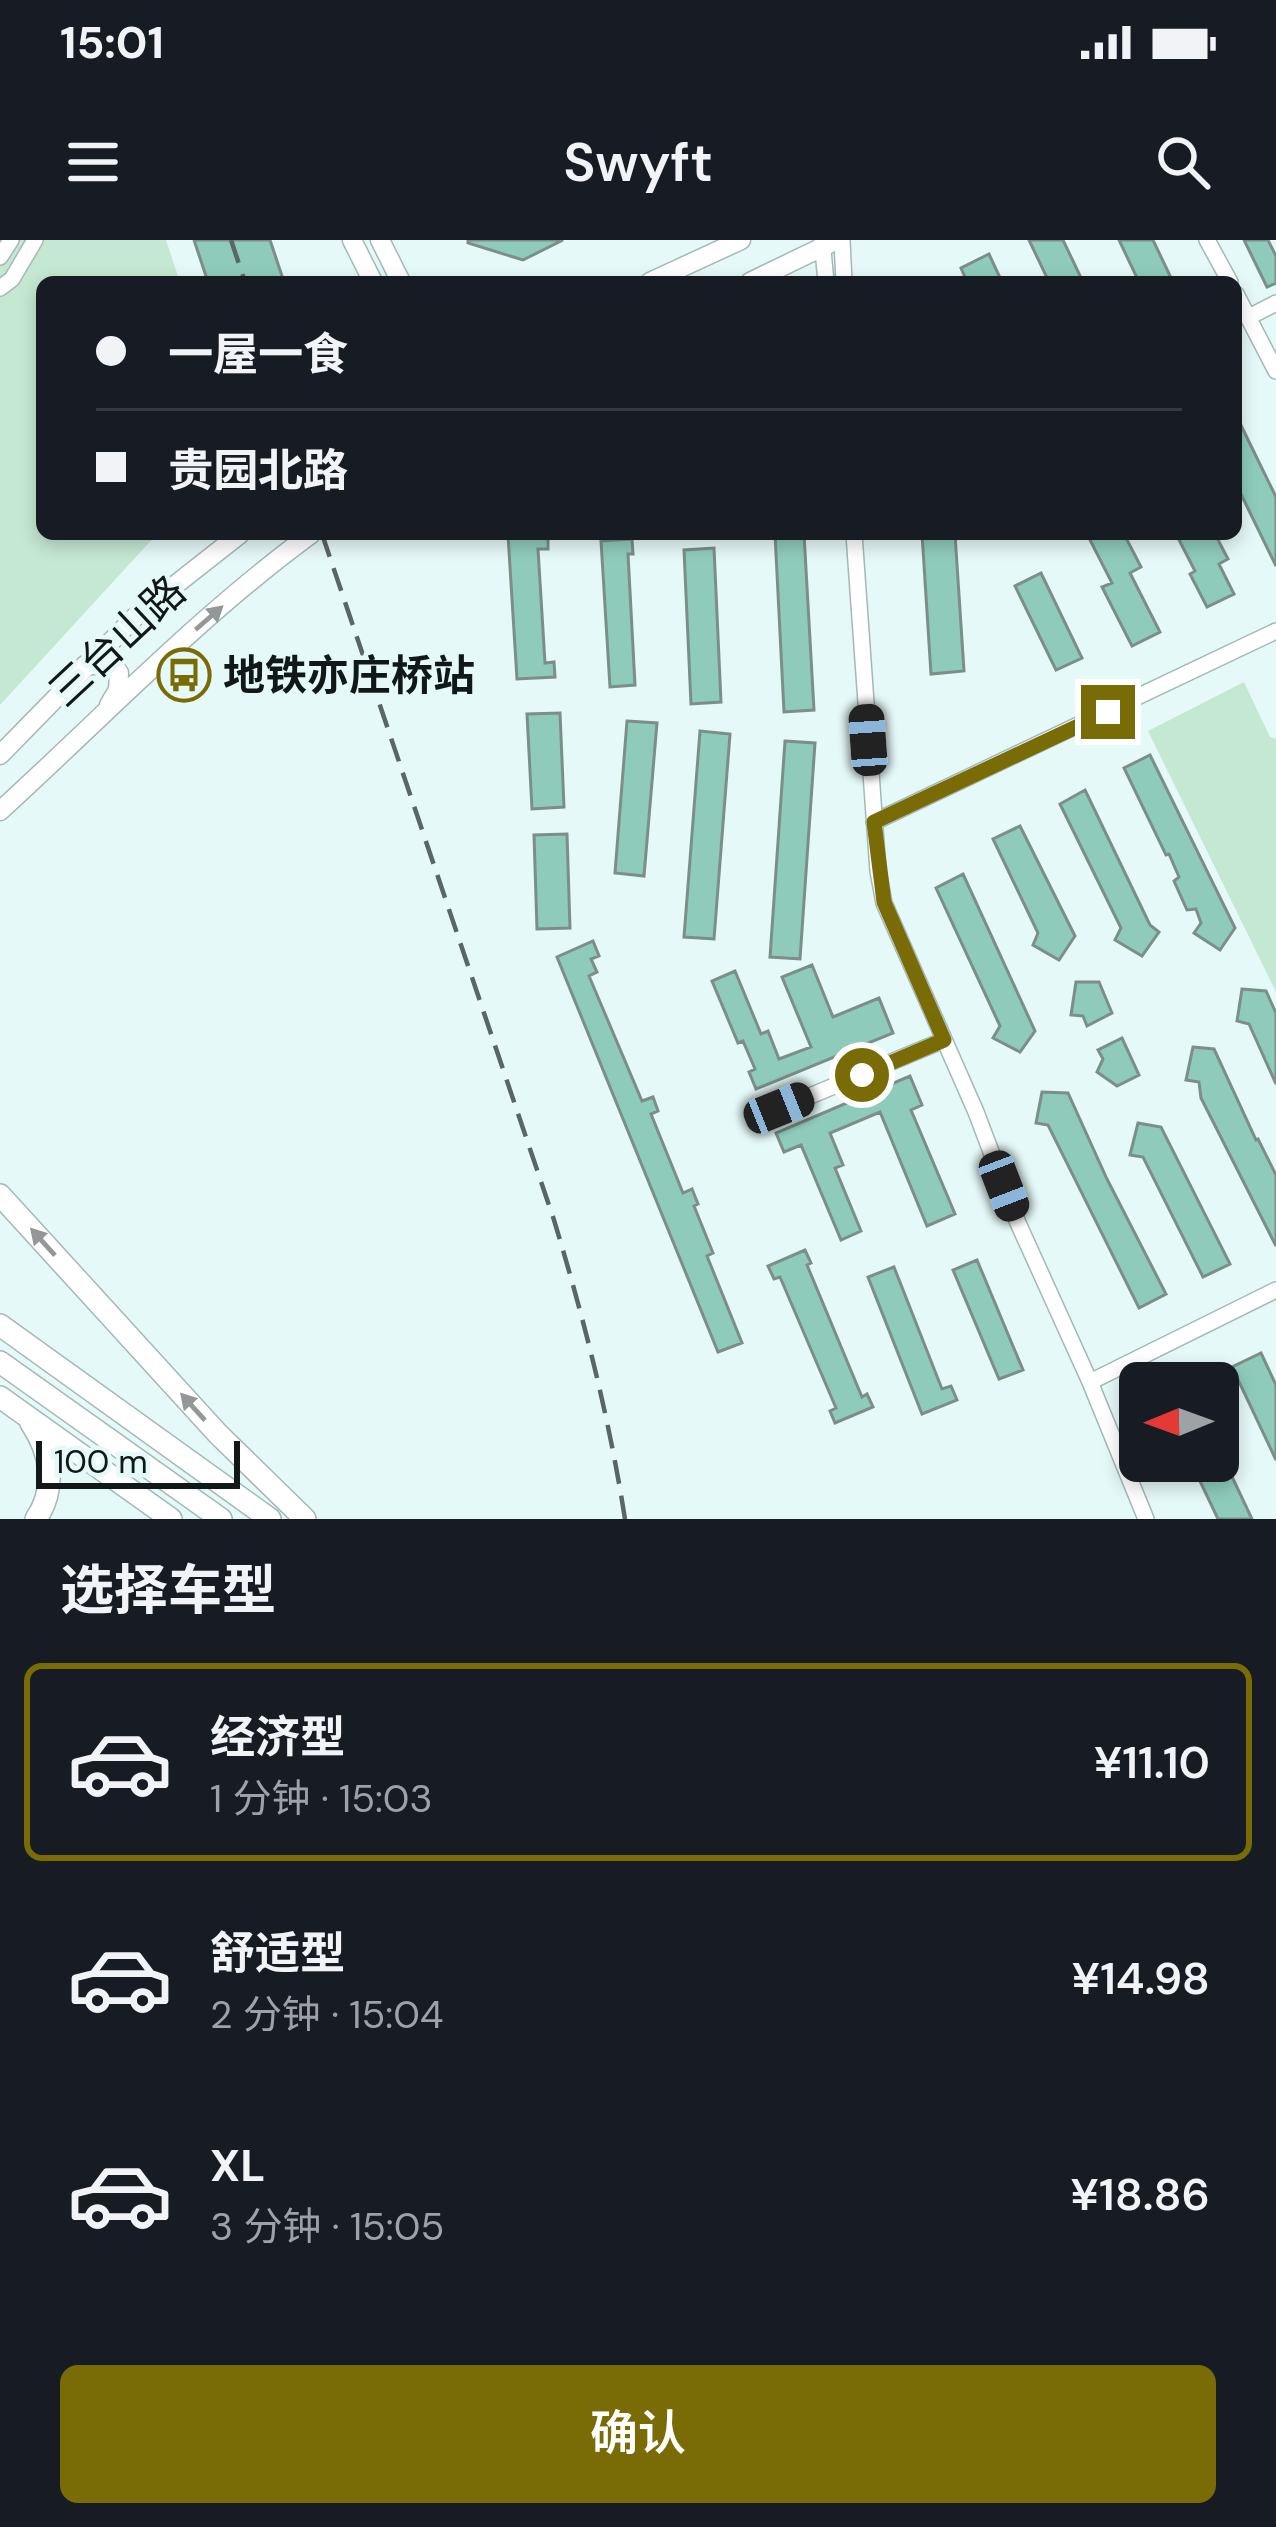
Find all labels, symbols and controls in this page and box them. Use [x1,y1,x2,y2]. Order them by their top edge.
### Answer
text: 15:01 [60,13,164,72]
text: Swyft [563,127,713,198]
icon: menu [60,129,126,195]
icon: search [1150,129,1216,195]
text: 一屋一食 [168,325,348,384]
text: 贵园北路 [168,441,348,500]
street label: 三台山路 [37,564,197,718]
one-way arrow [195,605,224,632]
bus stop icon: 地铁亦庄桥站 [156,647,212,703]
place label: 地铁亦庄桥站 [223,648,475,703]
route end [1081,685,1135,739]
car [848,703,888,777]
route start [835,1048,889,1102]
car [739,1078,819,1138]
car [974,1146,1034,1226]
one-way arrow [30,1228,57,1257]
north arrow [1119,1362,1239,1482]
map controls [1119,1362,1239,1482]
one-way arrow [180,1392,207,1421]
scale bar [36,1435,240,1488]
text: 100 m [54,1440,148,1483]
text: 选择车型 [60,1555,276,1626]
icon: car [66,1708,174,1816]
text: 经济型 [210,1708,345,1767]
text: ¥11.10 [1094,1733,1210,1792]
text: 1 分钟 · 15:03 [210,1773,433,1824]
icon: car [66,1924,174,2032]
text: 舒适型 [210,1924,345,1983]
text: ¥14.98 [1072,1949,1210,2008]
text: 2 分钟 · 15:04 [210,1989,444,2040]
text: XL [210,2136,265,2195]
icon: car [66,2140,174,2248]
text: ¥18.86 [1070,2165,1210,2224]
text: 3 分钟 · 15:05 [210,2201,444,2252]
button: 确认 [60,2365,1216,2503]

